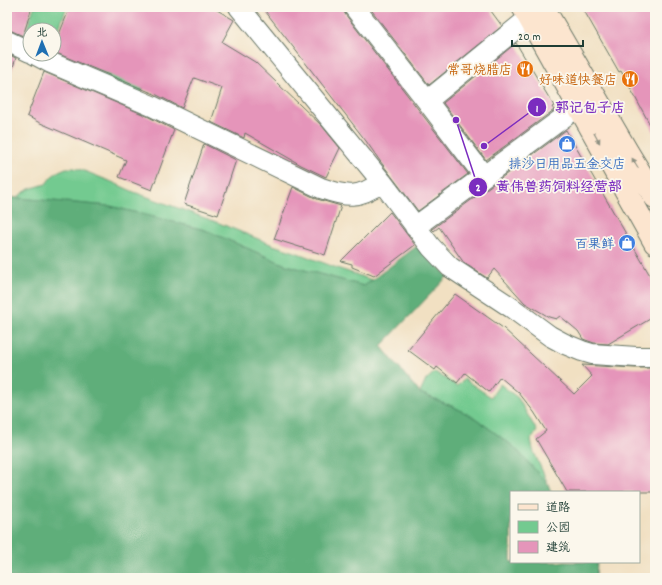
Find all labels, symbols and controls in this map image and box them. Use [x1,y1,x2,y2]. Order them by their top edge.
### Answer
north arrow [22,22,62,62]
scale bar [512,22,583,48]
text: 北 [36,26,47,42]
text: 20 m [518,29,541,46]
restaurant icon: 常哥烧腊店 [515,59,535,79]
place label: 常哥烧腊店 [447,62,512,81]
restaurant icon: 好味道快餐店 [620,69,640,89]
place label: 好味道快餐店 [539,72,617,91]
callout: 郭记包子店 [527,94,633,120]
text: 郭记包子店 [555,99,625,119]
text: 1 [536,101,539,118]
one-way arrow [593,133,600,144]
shop icon: 排沙日用品五金交店 [557,134,577,154]
place label: 排沙日用品五金交店 [508,156,626,175]
one-way arrow [631,157,638,169]
callout: 黄伟兽药饲料经营部 [468,174,630,200]
text: 黄伟兽药饲料经营部 [496,178,622,198]
text: 2 [475,180,481,197]
shop icon: 百果鲜 [617,233,637,253]
place label: 百果鲜 [575,236,615,255]
legend [510,491,640,563]
text: 道路 [546,500,570,517]
text: 公园 [546,520,570,537]
text: 建筑 [546,540,570,557]

